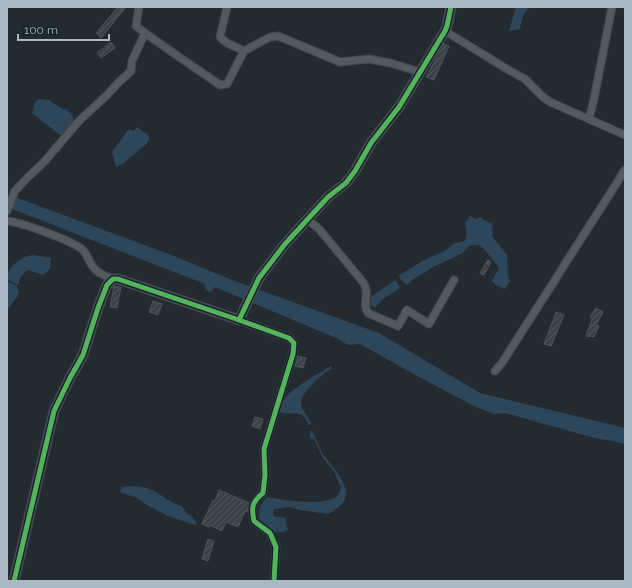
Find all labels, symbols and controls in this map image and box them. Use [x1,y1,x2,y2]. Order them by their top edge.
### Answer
scale bar [18,16,109,42]
text: 100 m [24,23,58,37]

